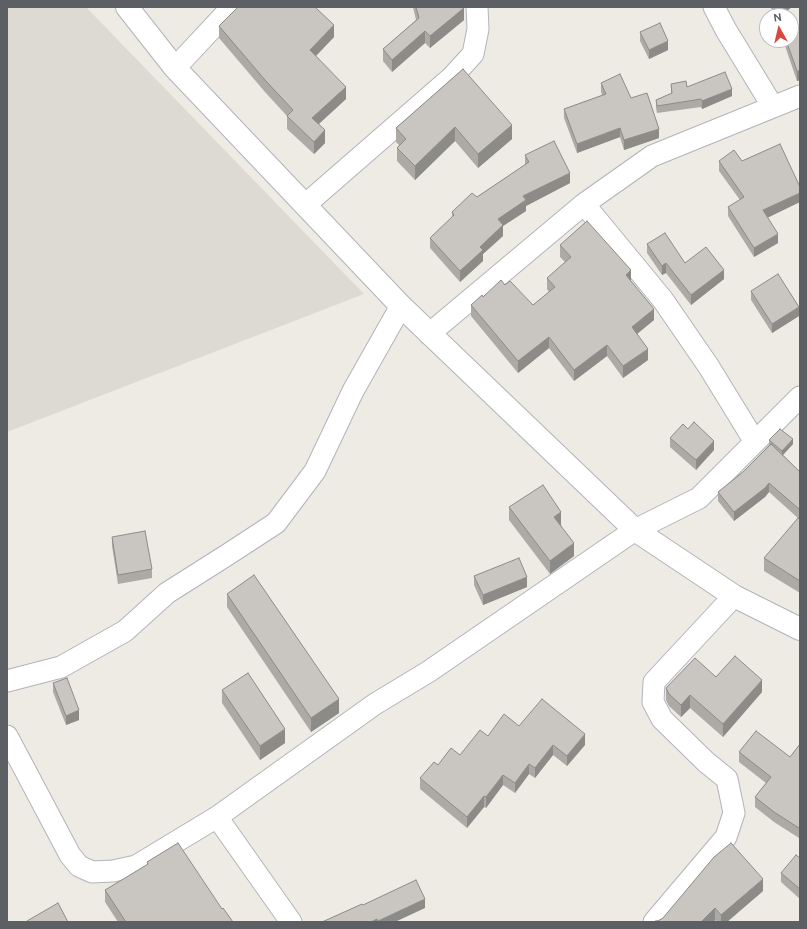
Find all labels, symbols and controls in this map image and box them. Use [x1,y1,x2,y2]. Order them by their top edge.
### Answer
north arrow [759,8,799,48]
text: N [773,11,782,24]

